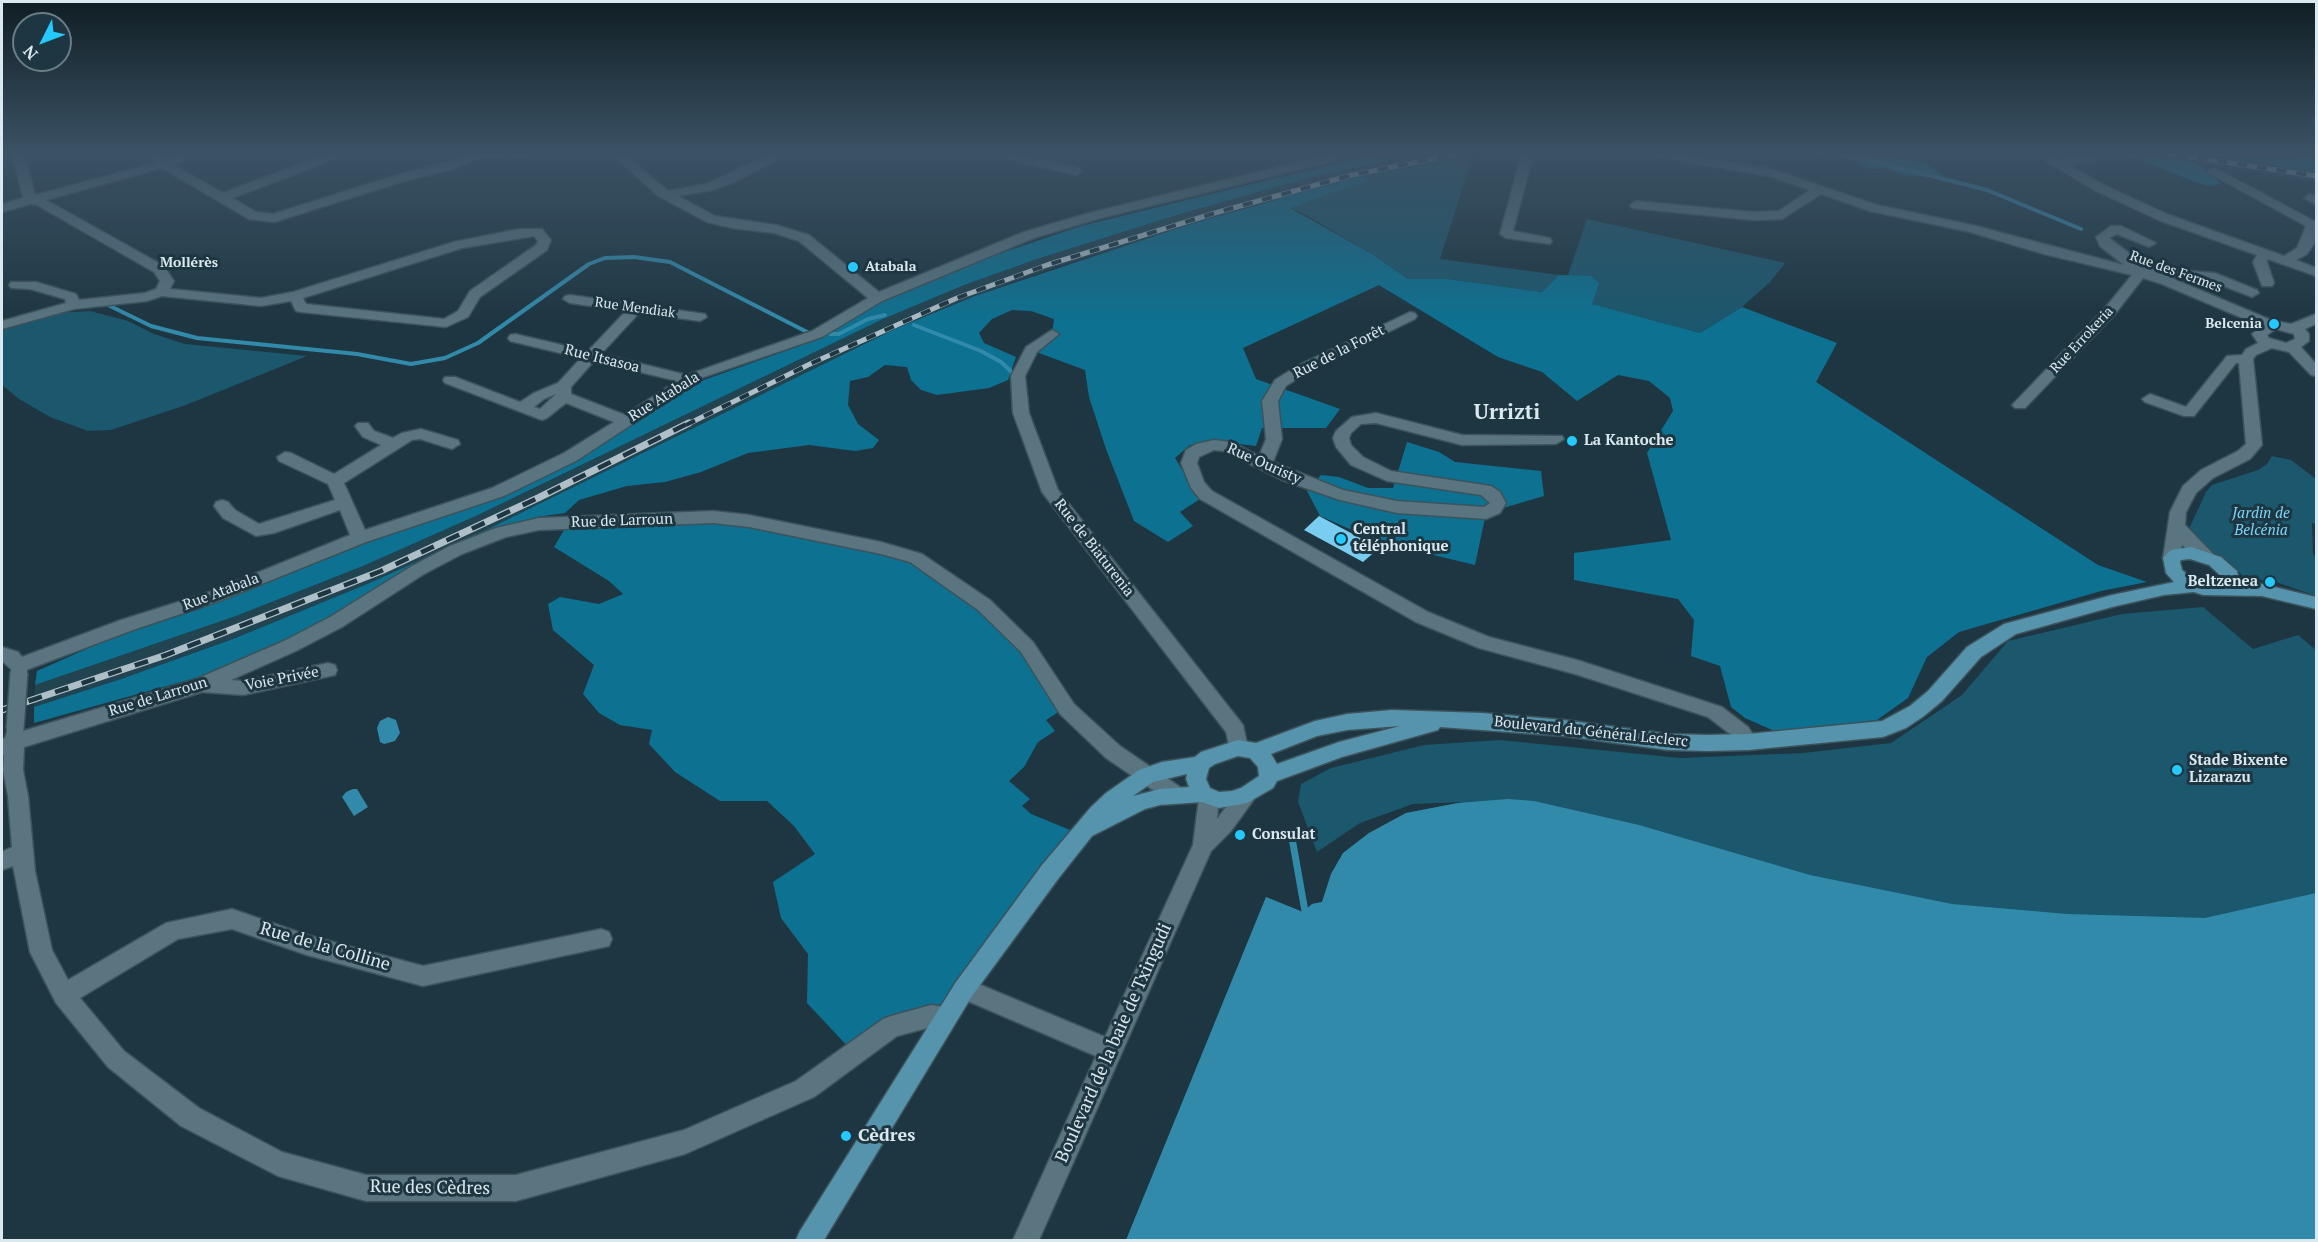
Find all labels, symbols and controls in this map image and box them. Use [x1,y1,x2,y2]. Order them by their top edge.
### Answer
north arrow [12,12,72,72]
text: N [18,41,42,65]
street label: Rue des Fermes [2128,248,2224,296]
district label: Mollérès [160,255,218,271]
place label: Atabala [865,259,916,275]
marker: Atabala [846,260,860,274]
street label: Rue Mendiak [594,294,676,322]
street label: Rue Errokeria [2047,303,2117,377]
place label: Belcenia [2205,316,2262,332]
marker: Belcenia [2267,317,2281,331]
street label: Rue de la Forêt [1290,321,1388,383]
street label: Rue Itsasoa [563,341,641,377]
street label: Rue Atabala [625,368,703,426]
district label: Urrizti [1474,400,1540,426]
place label: La Kantoche [1584,432,1674,450]
marker: La Kantoche [1565,434,1579,448]
street label: Rue Ouristy [1224,440,1304,488]
street label: Rue de Biaturenia [1050,496,1138,600]
park label: Jardin de Belcénia [2232,505,2290,540]
street label: Rue de Larroun [571,510,673,532]
place label: Central téléphonique [1353,521,1449,556]
marker: Central téléphonique [1334,532,1348,546]
street label: Rue Atabala [180,569,262,615]
place label: Beltzenea [2188,573,2258,591]
marker: Beltzenea [2263,575,2277,589]
street label: Voie Privée [244,663,320,695]
street label: Rue de Larroun [107,673,209,721]
street label: Boulevard du Général Leclerc [1493,713,1689,751]
place label: Stade Bixente Lizarazu [2189,752,2287,787]
marker: Stade Bixente Lizarazu [2170,763,2184,777]
place label: Consulat [1252,826,1315,844]
marker: Consulat [1233,828,1247,842]
street label: Rue de la Colline [257,918,393,976]
street label: Boulevard de la baie de Txingudi [1051,920,1177,1166]
place label: Cèdres [858,1125,915,1147]
marker: Cèdres [839,1129,853,1143]
street label: Rue des Cèdres [370,1176,490,1200]

